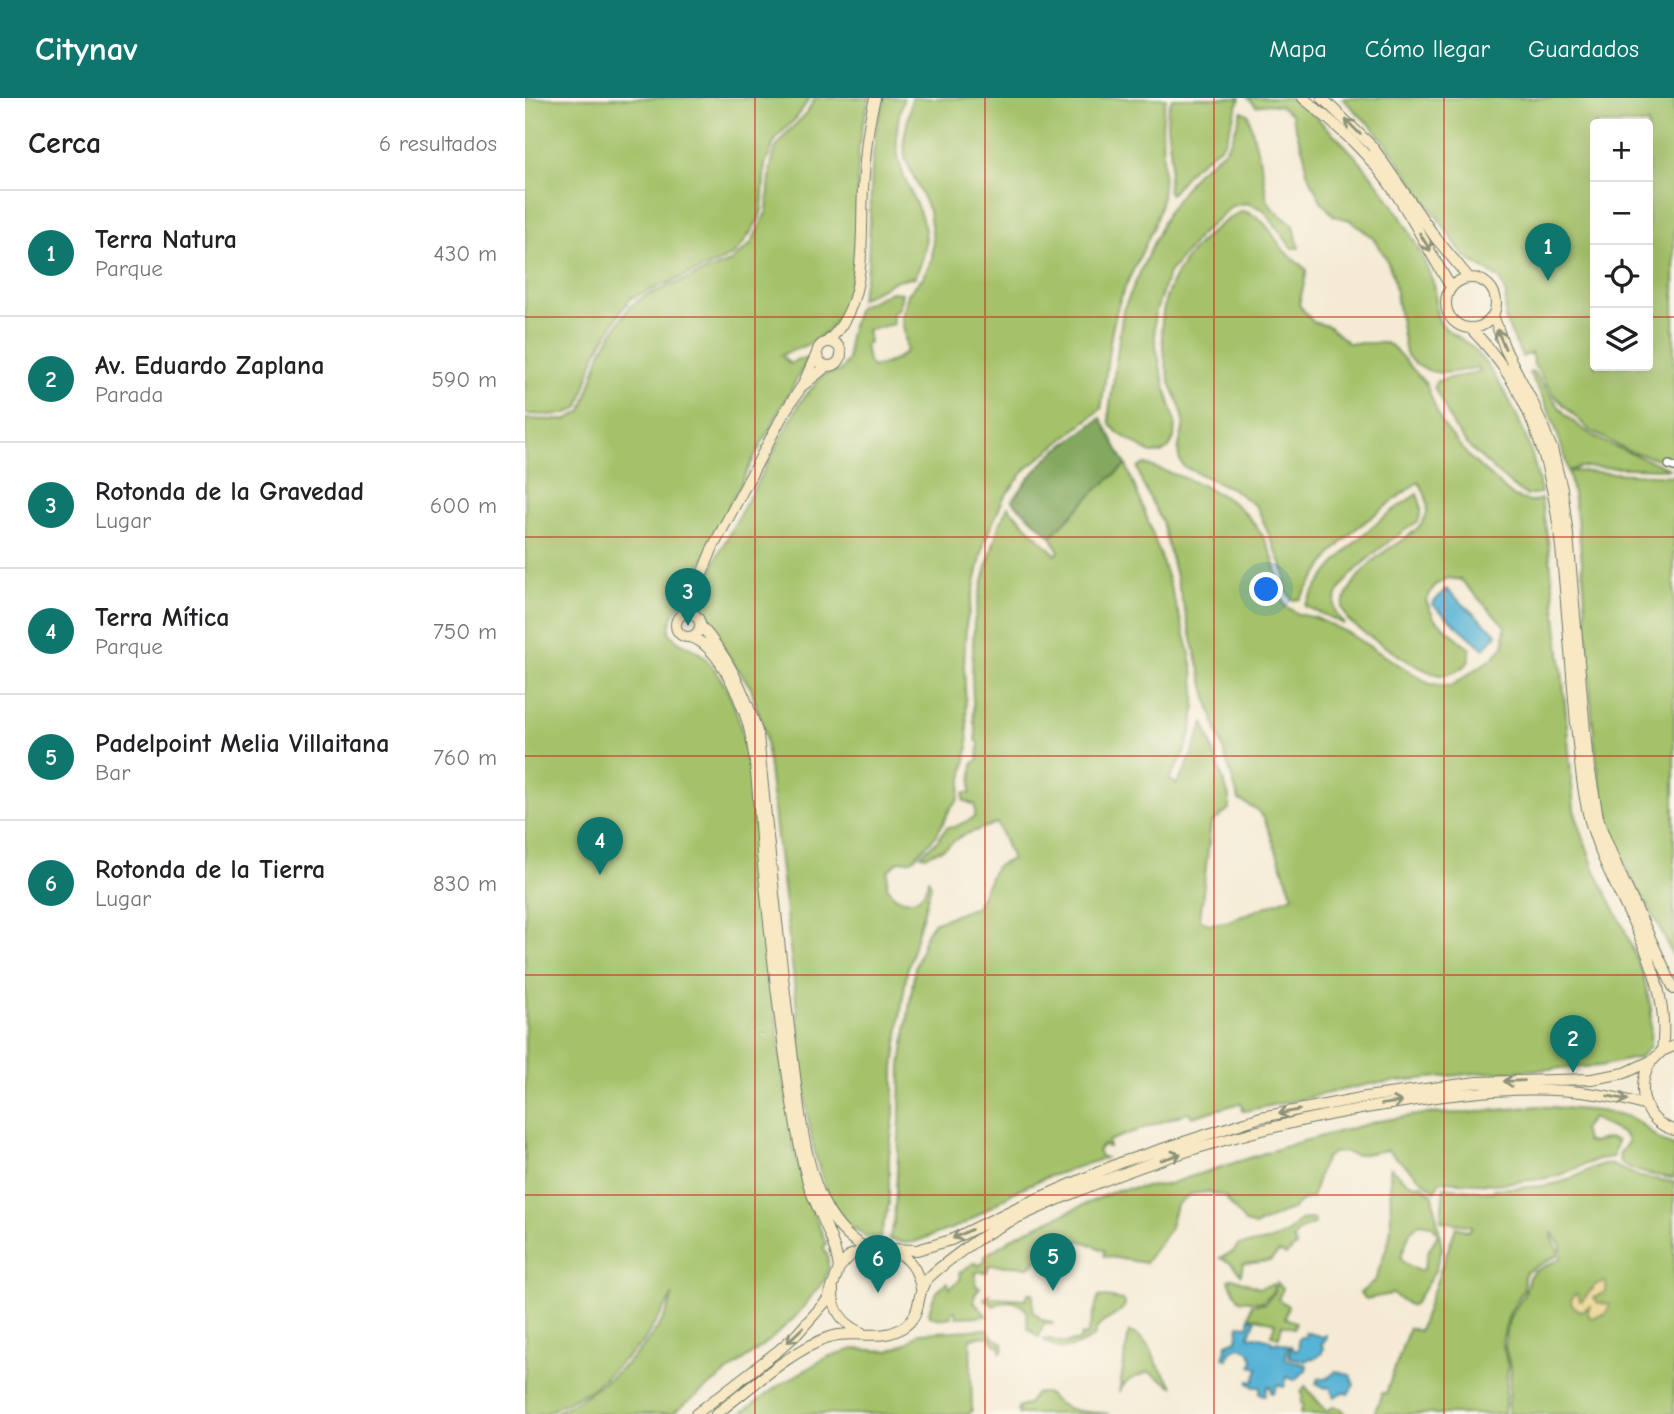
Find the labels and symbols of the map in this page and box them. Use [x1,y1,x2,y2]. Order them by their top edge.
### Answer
one-way arrow [1345,119,1362,136]
pin: 1 [1525,223,1571,281]
one-way arrow [1419,232,1433,252]
one-way arrow [1494,329,1507,350]
pin: 3 [665,568,711,626]
your location [1249,572,1283,606]
pin: 4 [577,817,623,875]
pin: 2 [1550,1015,1596,1073]
one-way arrow [1503,1074,1526,1087]
one-way arrow [1606,1092,1629,1106]
one-way arrow [1380,1096,1403,1109]
one-way arrow [1278,1105,1301,1119]
one-way arrow [1160,1149,1182,1162]
one-way arrow [952,1228,973,1241]
pin: 5 [1030,1233,1076,1291]
pin: 6 [855,1235,901,1293]
one-way arrow [787,1327,804,1344]

